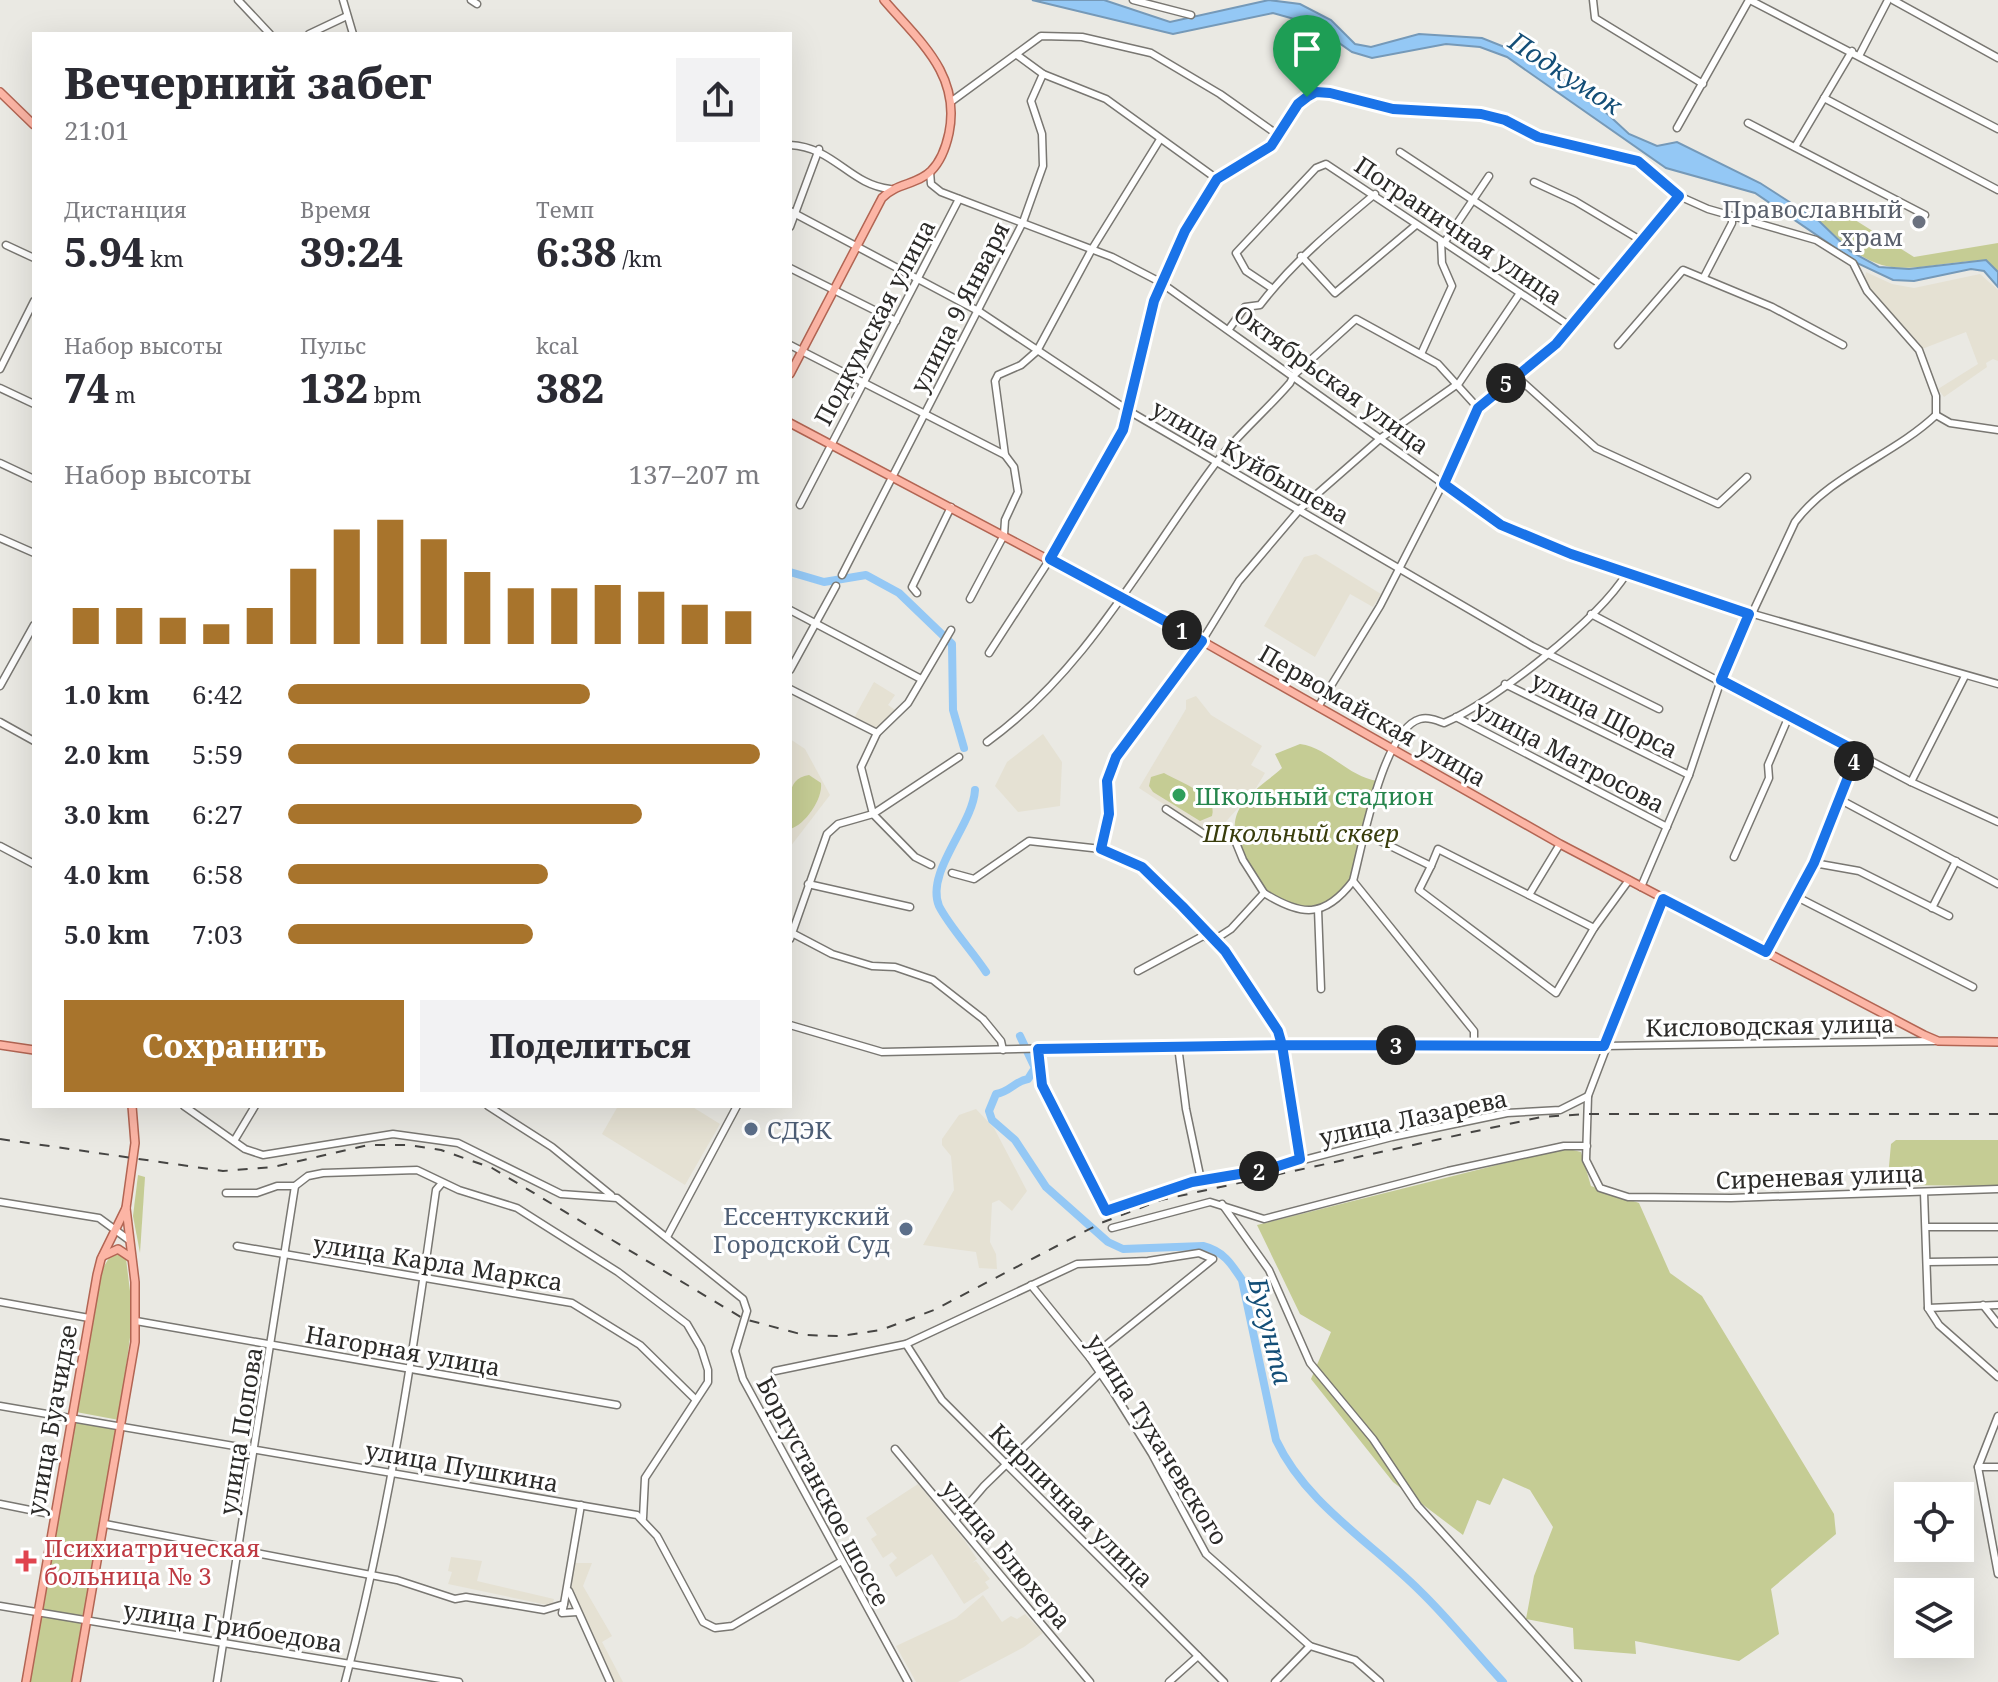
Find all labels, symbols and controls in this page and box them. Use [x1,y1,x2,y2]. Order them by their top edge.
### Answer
pin [1273,15,1341,97]
water label: Подкумок [1501,22,1631,124]
icon: arrive [1285,27,1329,71]
text: Вечерний забег [64,52,432,112]
button: share [676,58,760,142]
text: 21:01 [64,112,130,148]
street label: Пограничная улица [1348,148,1570,312]
place label: Православный храм [1723,192,1903,253]
text: Дистанция [64,194,187,224]
text: Время [300,194,371,224]
text: Темп [536,194,594,224]
street label: Подкумская улица [806,213,942,431]
marker: Православный храм [1910,213,1928,231]
street label: улица 9 Января [902,216,1016,398]
text: 5.94 [64,224,145,279]
text: 39:24 [300,224,403,279]
text: 6:38 [536,224,616,279]
text: km [145,243,184,273]
text: /km [616,243,662,273]
street label: Октябрьская улица [1228,297,1436,461]
text: Набор высоты [64,330,223,360]
text: Пульс [300,330,366,360]
text: kcal [536,330,578,360]
text: 74 [64,360,109,415]
text: 132 [300,360,368,415]
text: 382 [536,360,604,415]
pin: 5 [1486,363,1526,403]
text: 5 [1500,368,1512,398]
text: m [109,379,136,409]
text: bpm [368,379,422,409]
street label: улица Куйбышева [1146,391,1356,531]
text: Набор высоты [64,456,252,492]
text: 137–207 m [628,456,760,492]
pin: 1 [1162,610,1202,650]
text: 1 [1176,615,1188,645]
street label: Первомайская улица [1253,636,1493,794]
street label: улица Щорса [1526,663,1684,765]
text: 1.0 km [64,676,150,712]
text: 6:42 [192,676,243,712]
street label: улица Матросова [1469,692,1671,820]
text: 2.0 km [64,736,150,772]
text: 5:59 [192,736,243,772]
pin: 4 [1834,741,1874,781]
text: 4 [1848,746,1860,776]
place label: Школьный стадион [1195,779,1434,812]
marker: Школьный стадион [1170,786,1188,804]
text: 3.0 km [64,796,150,832]
text: 6:27 [192,796,243,832]
park label: Школьный сквер [1202,816,1399,849]
text: 4.0 km [64,856,150,892]
text: 6:58 [192,856,243,892]
text: 5.0 km [64,916,150,952]
text: 7:03 [192,916,243,952]
button: Сохранить [64,1000,404,1092]
button: Поделиться [420,1000,760,1092]
street label: Кисловодская улица [1645,1006,1895,1044]
pin: 3 [1376,1025,1416,1065]
text: 3 [1390,1030,1402,1060]
street label: улица Лазарева [1316,1081,1510,1153]
place label: СДЭК [767,1113,833,1146]
marker: СДЭК [742,1120,760,1138]
pin: 2 [1239,1151,1279,1191]
text: 2 [1253,1156,1265,1186]
street label: Сиреневая улица [1715,1156,1925,1196]
place label: Ессентукский Городской Суд [713,1199,890,1260]
marker: Ессентукский Городской Суд [897,1220,915,1238]
street label: улица Карла Маркса [311,1226,565,1298]
water label: Бугунта [1240,1273,1302,1389]
street label: Нагорная улица [303,1317,503,1383]
street label: улица Буачидзе [18,1322,84,1518]
street label: улица Тухачевского [1080,1327,1236,1551]
street label: улица Попова [210,1345,270,1517]
street label: Боргустанское шоссе [749,1370,899,1612]
street label: Кирпичная улица [983,1416,1161,1594]
street label: улица Пушкина [363,1433,561,1499]
street label: улица Блюхера [935,1472,1079,1636]
map controls [1894,1482,1974,1658]
button: locate [1894,1482,1974,1562]
place label: Психиатрическая больница № 3 [44,1531,260,1592]
marker: Психиатрическая больница № 3 [15,1550,37,1572]
button: layers [1894,1578,1974,1658]
street label: улица Грибоедова [121,1592,345,1660]

